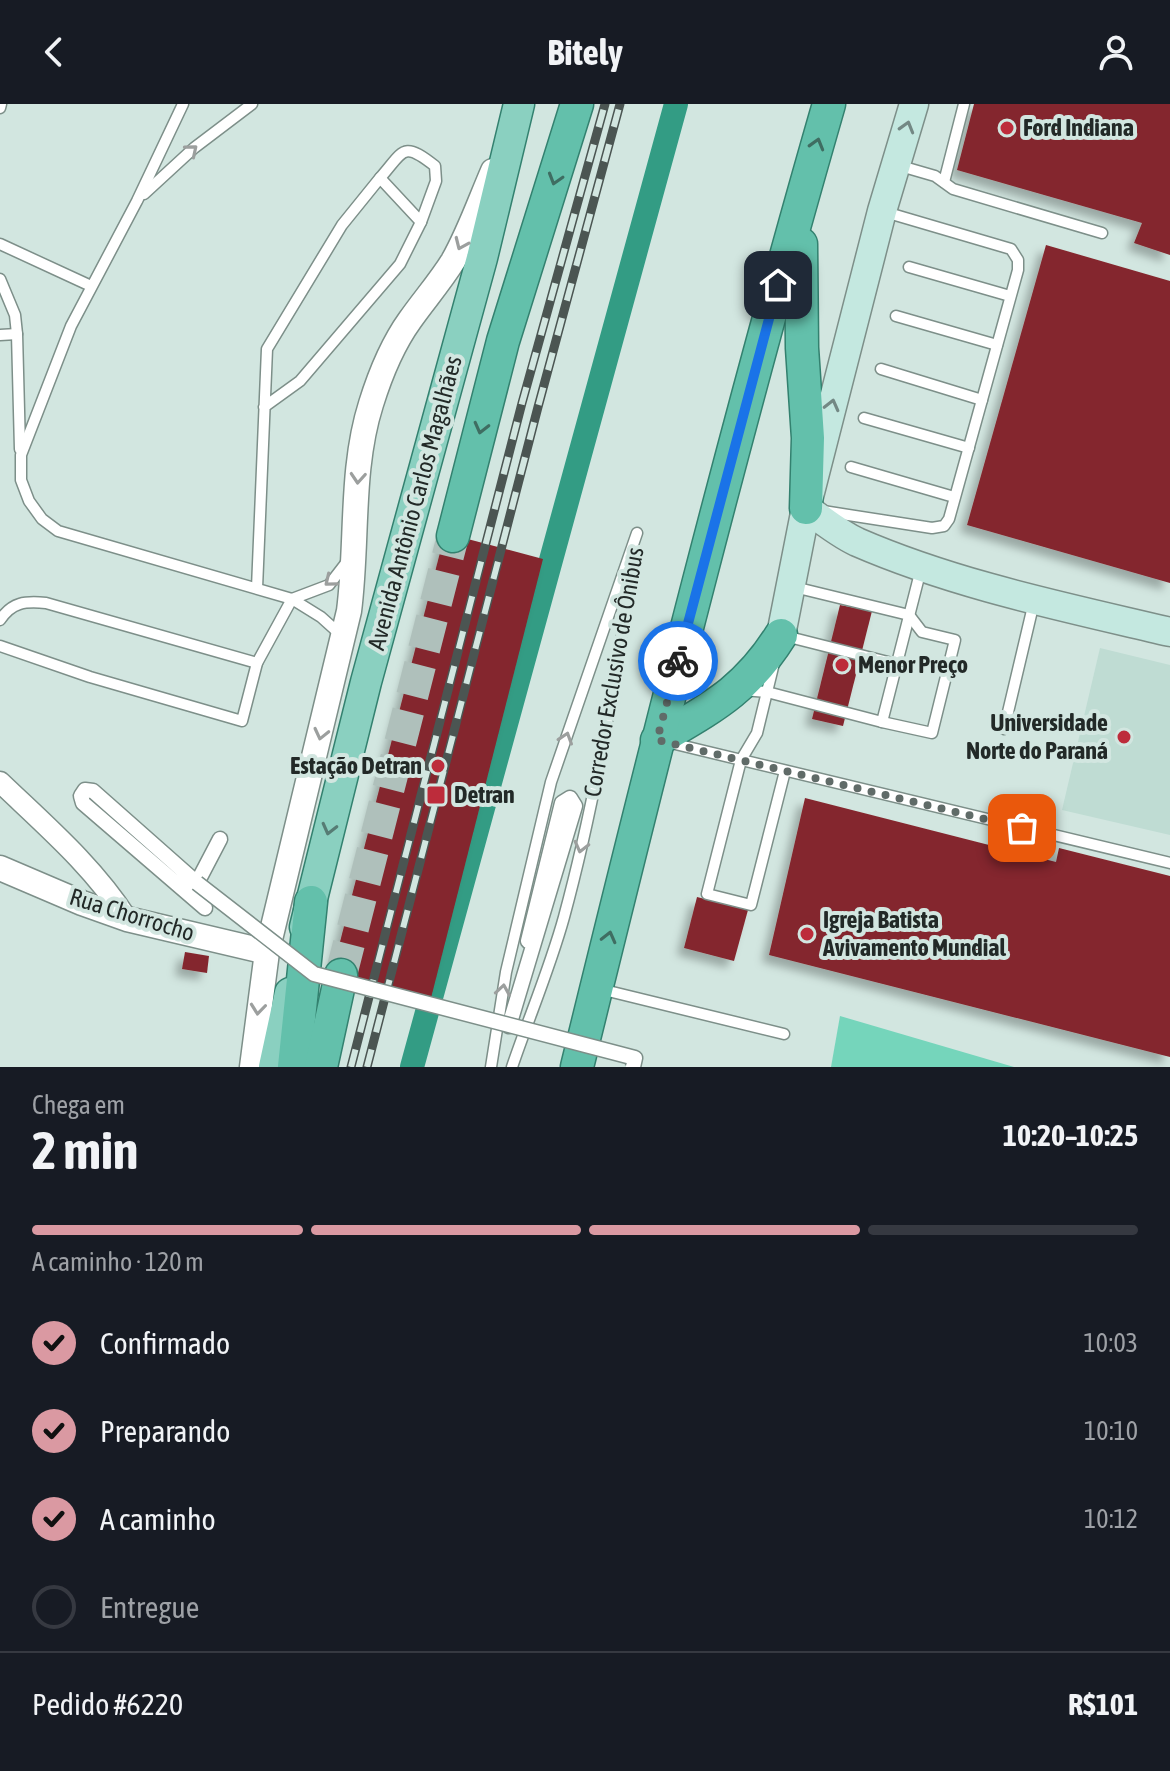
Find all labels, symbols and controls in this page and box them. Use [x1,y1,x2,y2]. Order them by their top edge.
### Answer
icon: back [32,30,76,74]
icon: person [1094,30,1138,74]
text: Bitely [547,31,623,73]
place label: Ford Indiana [1023,114,1134,141]
marker: Ford Indiana [998,119,1016,137]
one-way arrow [898,121,914,135]
one-way arrow [808,137,825,151]
one-way arrow [183,145,198,160]
one-way arrow [548,171,564,185]
one-way arrow [455,236,471,250]
pin [744,251,812,319]
icon: home [756,263,800,307]
street label: Avenida Antônio Carlos Magalhães [362,353,467,653]
one-way arrow [822,399,839,413]
one-way arrow [473,420,490,434]
one-way arrow [350,472,367,485]
street label: Corredor Exclusivo de Ônibus [578,545,649,799]
one-way arrow [325,571,340,585]
courier [638,621,718,701]
icon: bike [656,639,700,683]
place label: Menor Preço [858,651,968,678]
marker: Menor Preço [833,656,851,674]
place label: Universidade Norte do Paraná [966,709,1108,764]
one-way arrow [313,727,330,741]
marker: Universidade Norte do Paraná [1115,728,1133,746]
one-way arrow [556,732,572,746]
place label: Estação Detran [290,752,422,779]
marker: Estação Detran [429,757,447,775]
place label: Detran [454,781,515,808]
marker: Detran [425,784,447,806]
pin [988,794,1056,862]
icon: bag [1000,806,1044,850]
one-way arrow [322,822,339,836]
one-way arrow [573,839,590,853]
street label: Rua Chorrocho [67,883,198,946]
place label: Igreja Batista Avivamento Mundial [822,906,1006,961]
marker: Igreja Batista Avivamento Mundial [798,925,816,943]
one-way arrow [599,930,616,944]
one-way arrow [494,983,511,997]
one-way arrow [249,1003,266,1016]
text: Chega em [32,1090,125,1120]
text: 10:20–10:25 [1003,1118,1138,1152]
text: 2 min [32,1120,138,1180]
text: A caminho · 120 m [32,1247,204,1277]
icon: check [32,1321,76,1365]
text: Confirmado [100,1326,230,1360]
text: 10:03 [1083,1328,1138,1358]
icon: check [32,1409,76,1453]
text: Preparando [100,1414,230,1448]
text: 10:10 [1084,1416,1138,1446]
icon: check [32,1497,76,1541]
text: A caminho [100,1502,216,1536]
text: 10:12 [1084,1504,1138,1534]
text: Entregue [100,1590,199,1624]
text: Pedido #6220 [32,1687,183,1721]
text: R$101 [1068,1687,1138,1721]

